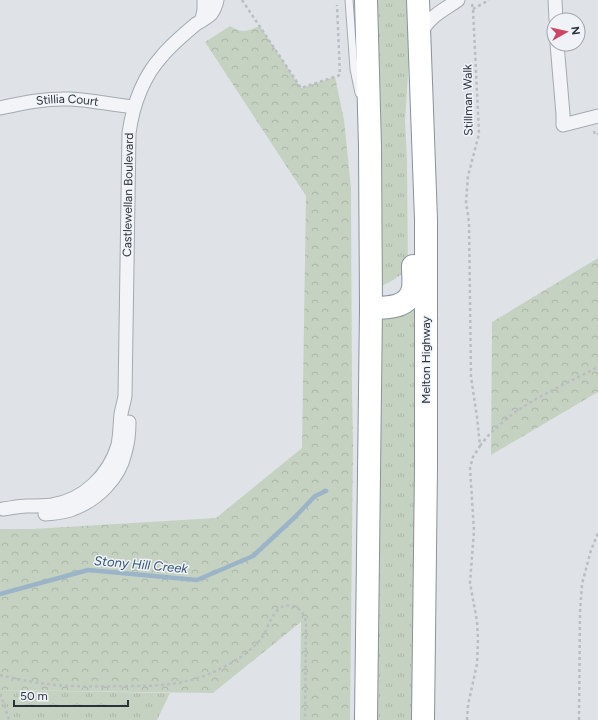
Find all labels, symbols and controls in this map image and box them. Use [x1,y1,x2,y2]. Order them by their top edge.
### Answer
north arrow [546,12,586,52]
text: N [568,26,582,36]
street label: Stillman Walk [460,64,476,136]
street label: Stillia Court [35,92,100,109]
street label: Castlewellan Boulevard [120,133,136,257]
street label: Melton Highway [419,316,433,404]
water label: Stony Hill Creek [94,553,189,576]
scale bar [14,682,128,708]
text: 50 m [20,689,48,703]

